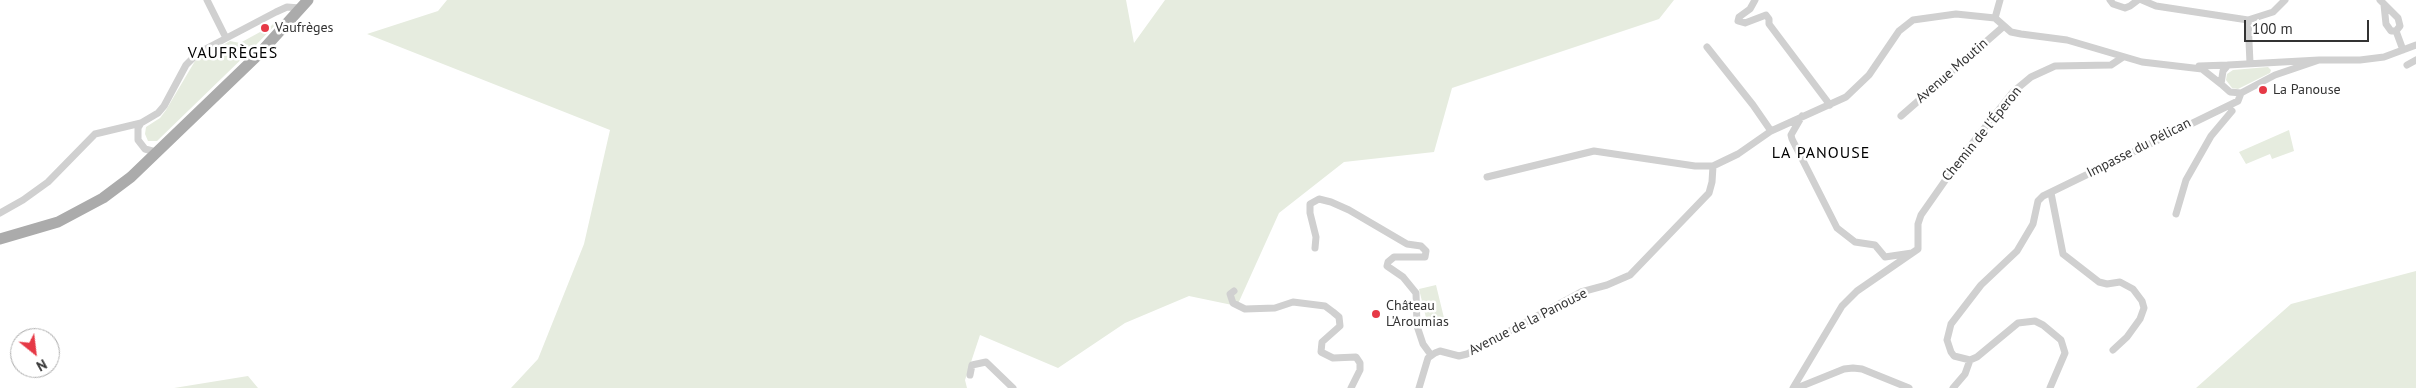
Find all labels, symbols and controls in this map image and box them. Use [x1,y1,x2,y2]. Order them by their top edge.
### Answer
scale bar [2246,10,2371,42]
text: 100 m [2252,19,2293,38]
place label: Vaufrèges [275,20,333,36]
marker: Vaufrèges [259,22,271,34]
street label: Avenue Moutin [1913,35,1991,107]
district label: VAUFRÈGES [187,43,279,63]
place label: La Panouse [2273,82,2341,98]
street label: Chemin de l'Éperon [1939,83,2025,185]
marker: La Panouse [2257,84,2269,96]
street label: Impasse du Pélican [2084,115,2194,181]
district label: LA PANOUSE [1770,143,1872,163]
street label: Avenue de la Panouse [1466,285,1590,359]
place label: Château L'Aroumias [1386,298,1449,331]
marker: Château L'Aroumias [1370,308,1382,320]
north arrow [10,328,60,378]
text: N [33,355,50,375]

